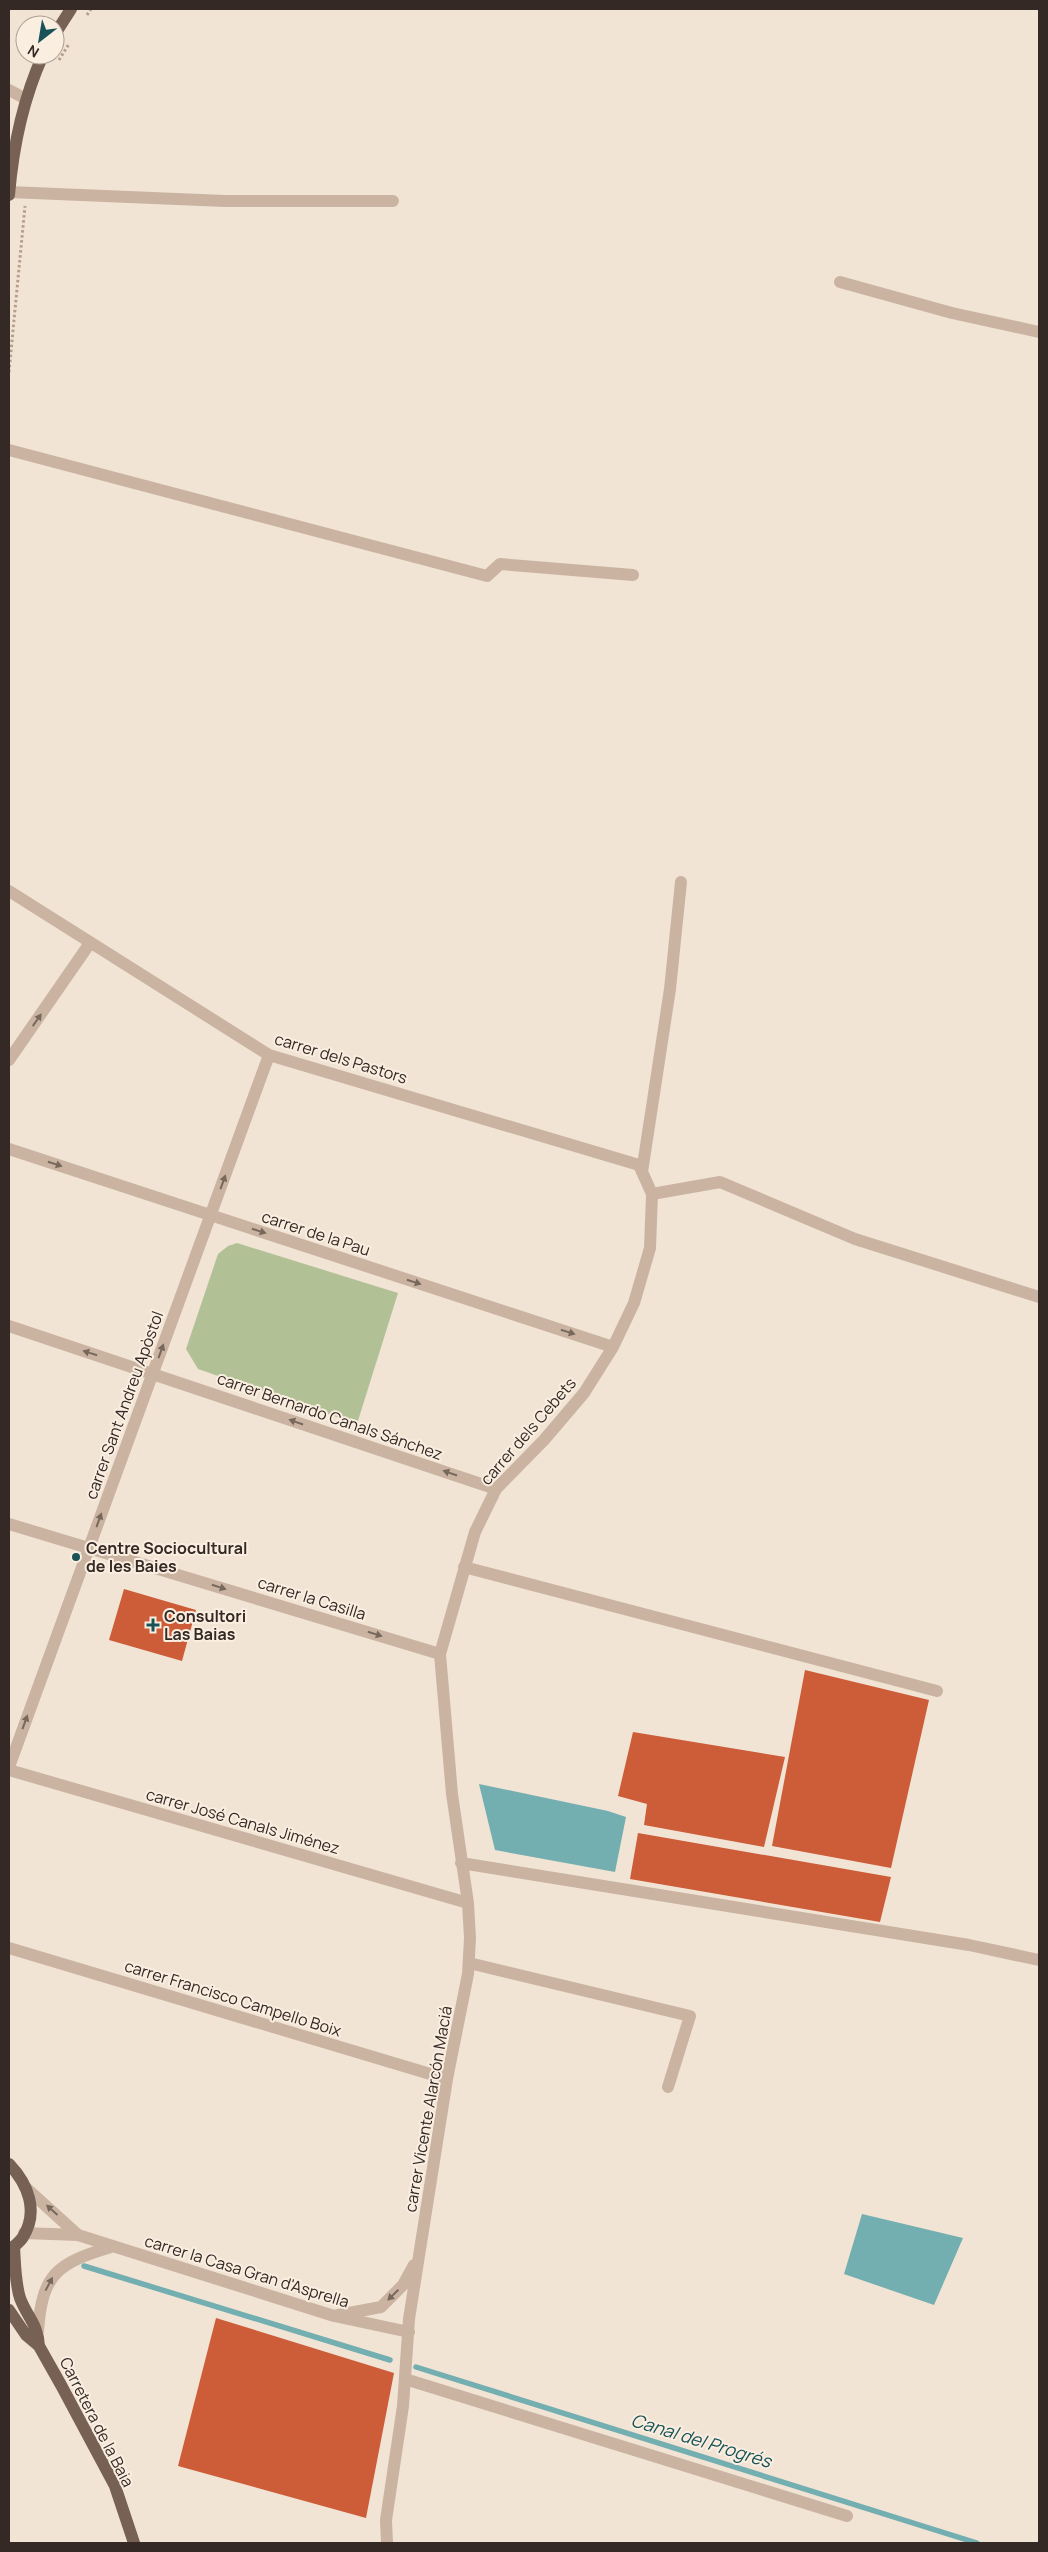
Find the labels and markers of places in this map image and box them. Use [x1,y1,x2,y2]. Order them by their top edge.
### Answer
place label: Centre Sociocultural de les Baies [86,1537,247,1577]
marker: Centre Sociocultural de les Baies [70,1551,82,1563]
place label: Consultori Las Baias [164,1605,246,1645]
marker: Consultori Las Baias [146,1618,160,1632]

